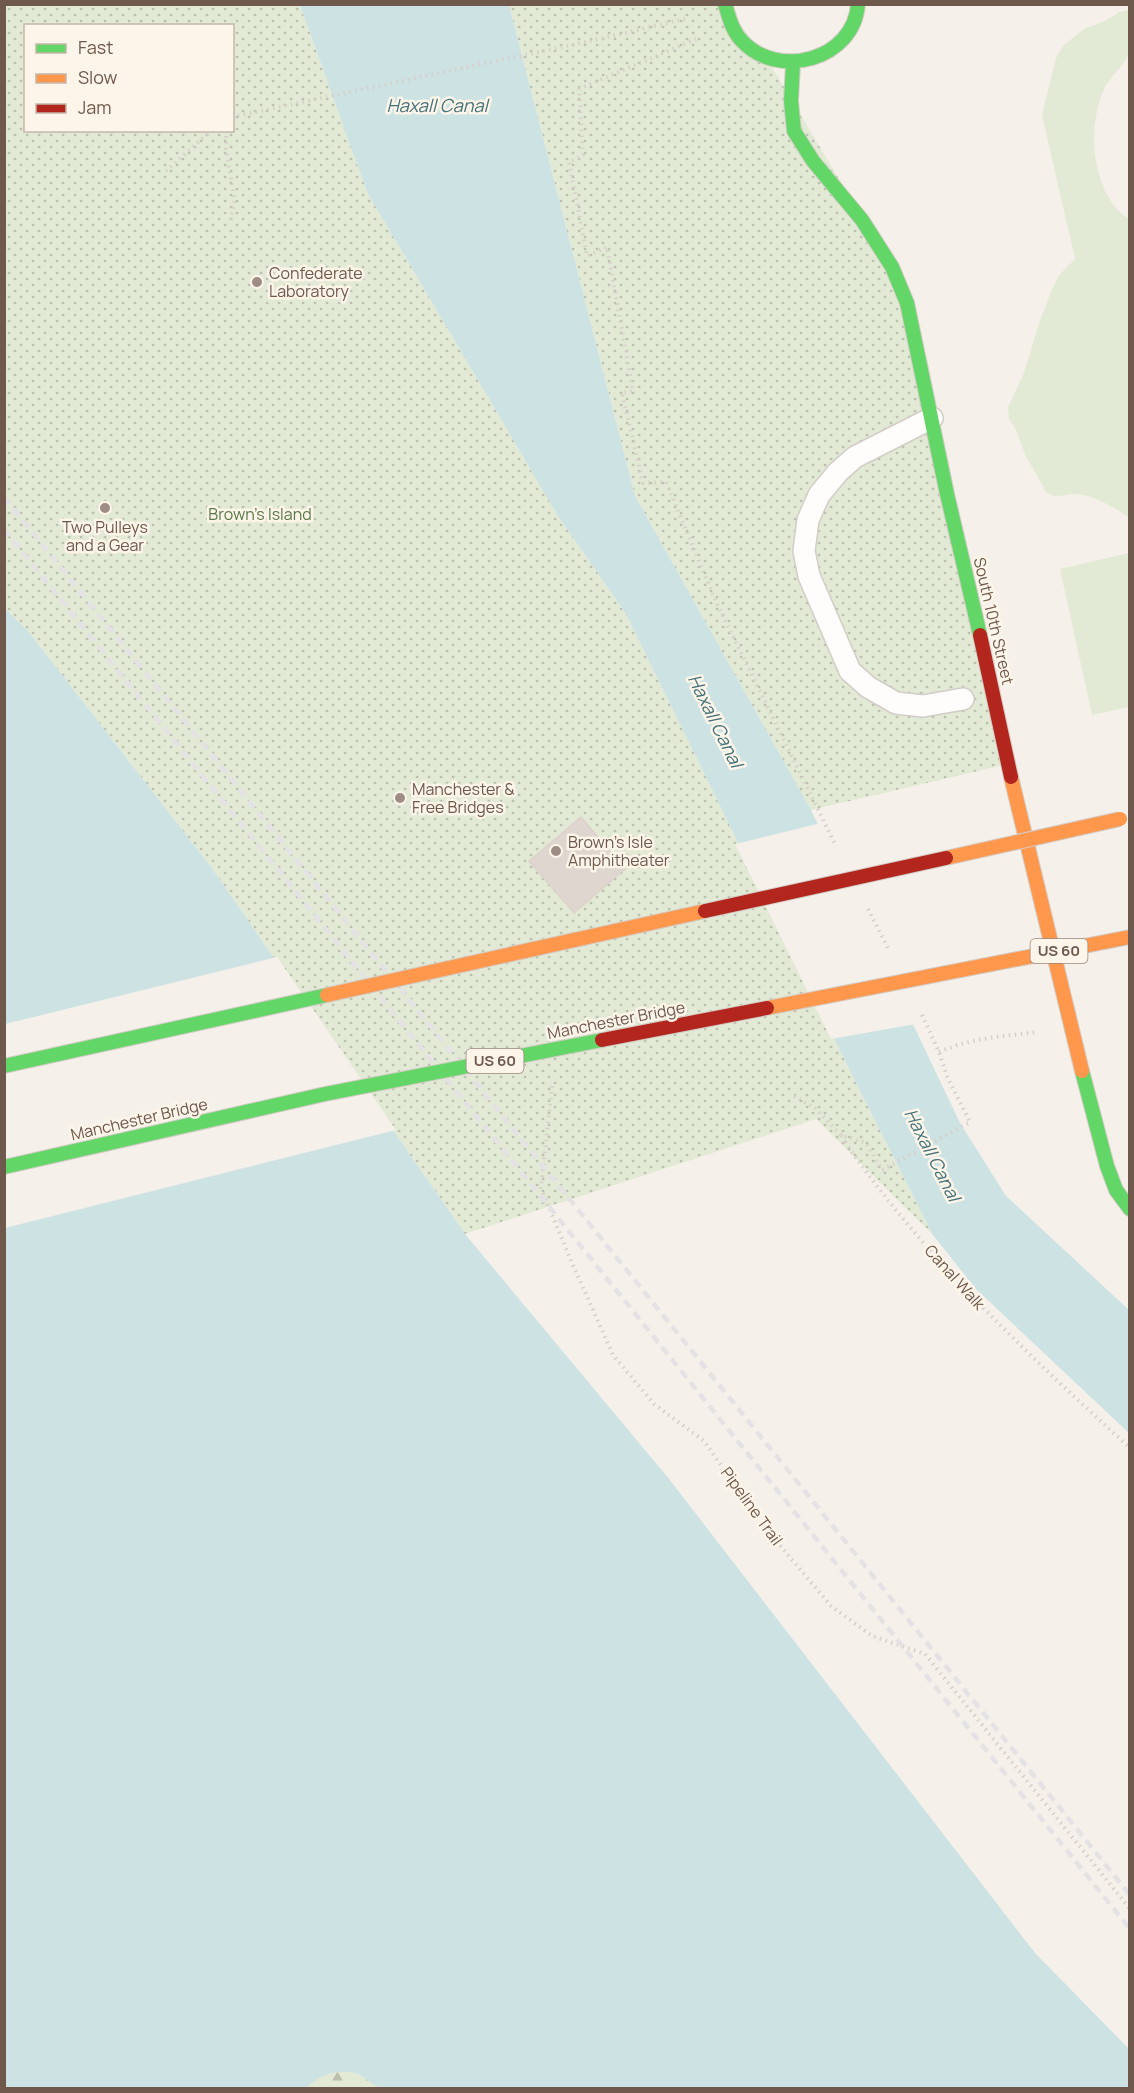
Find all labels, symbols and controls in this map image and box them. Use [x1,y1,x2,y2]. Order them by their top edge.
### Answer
legend [24,24,234,132]
text: Fast [78,35,113,59]
text: Slow [78,65,118,89]
water label: Haxall Canal [386,93,490,117]
text: Jam [78,95,112,119]
place label: Confederate Laboratory [269,262,363,302]
marker: Confederate Laboratory [250,275,264,289]
marker: Two Pulleys and a Gear [98,501,112,515]
park label: Brown's Island [208,503,312,525]
place label: Two Pulleys and a Gear [62,516,148,556]
street label: South 10th Street [969,555,1019,687]
water label: Haxall Canal [683,670,750,774]
place label: Manchester & Free Bridges [412,778,515,818]
marker: Manchester & Free Bridges [393,791,407,805]
place label: Brown's Isle Amphitheater [568,831,670,871]
marker: Brown's Isle Amphitheater [549,844,563,858]
road number: US 60 [1030,939,1088,963]
street label: Manchester Bridge [545,996,687,1044]
road number: US 60 [466,1049,524,1073]
street label: Manchester Bridge [68,1093,210,1145]
water label: Haxall Canal [899,1104,968,1208]
street label: Canal Walk [920,1240,991,1315]
street label: Pipeline Trail [716,1462,788,1550]

